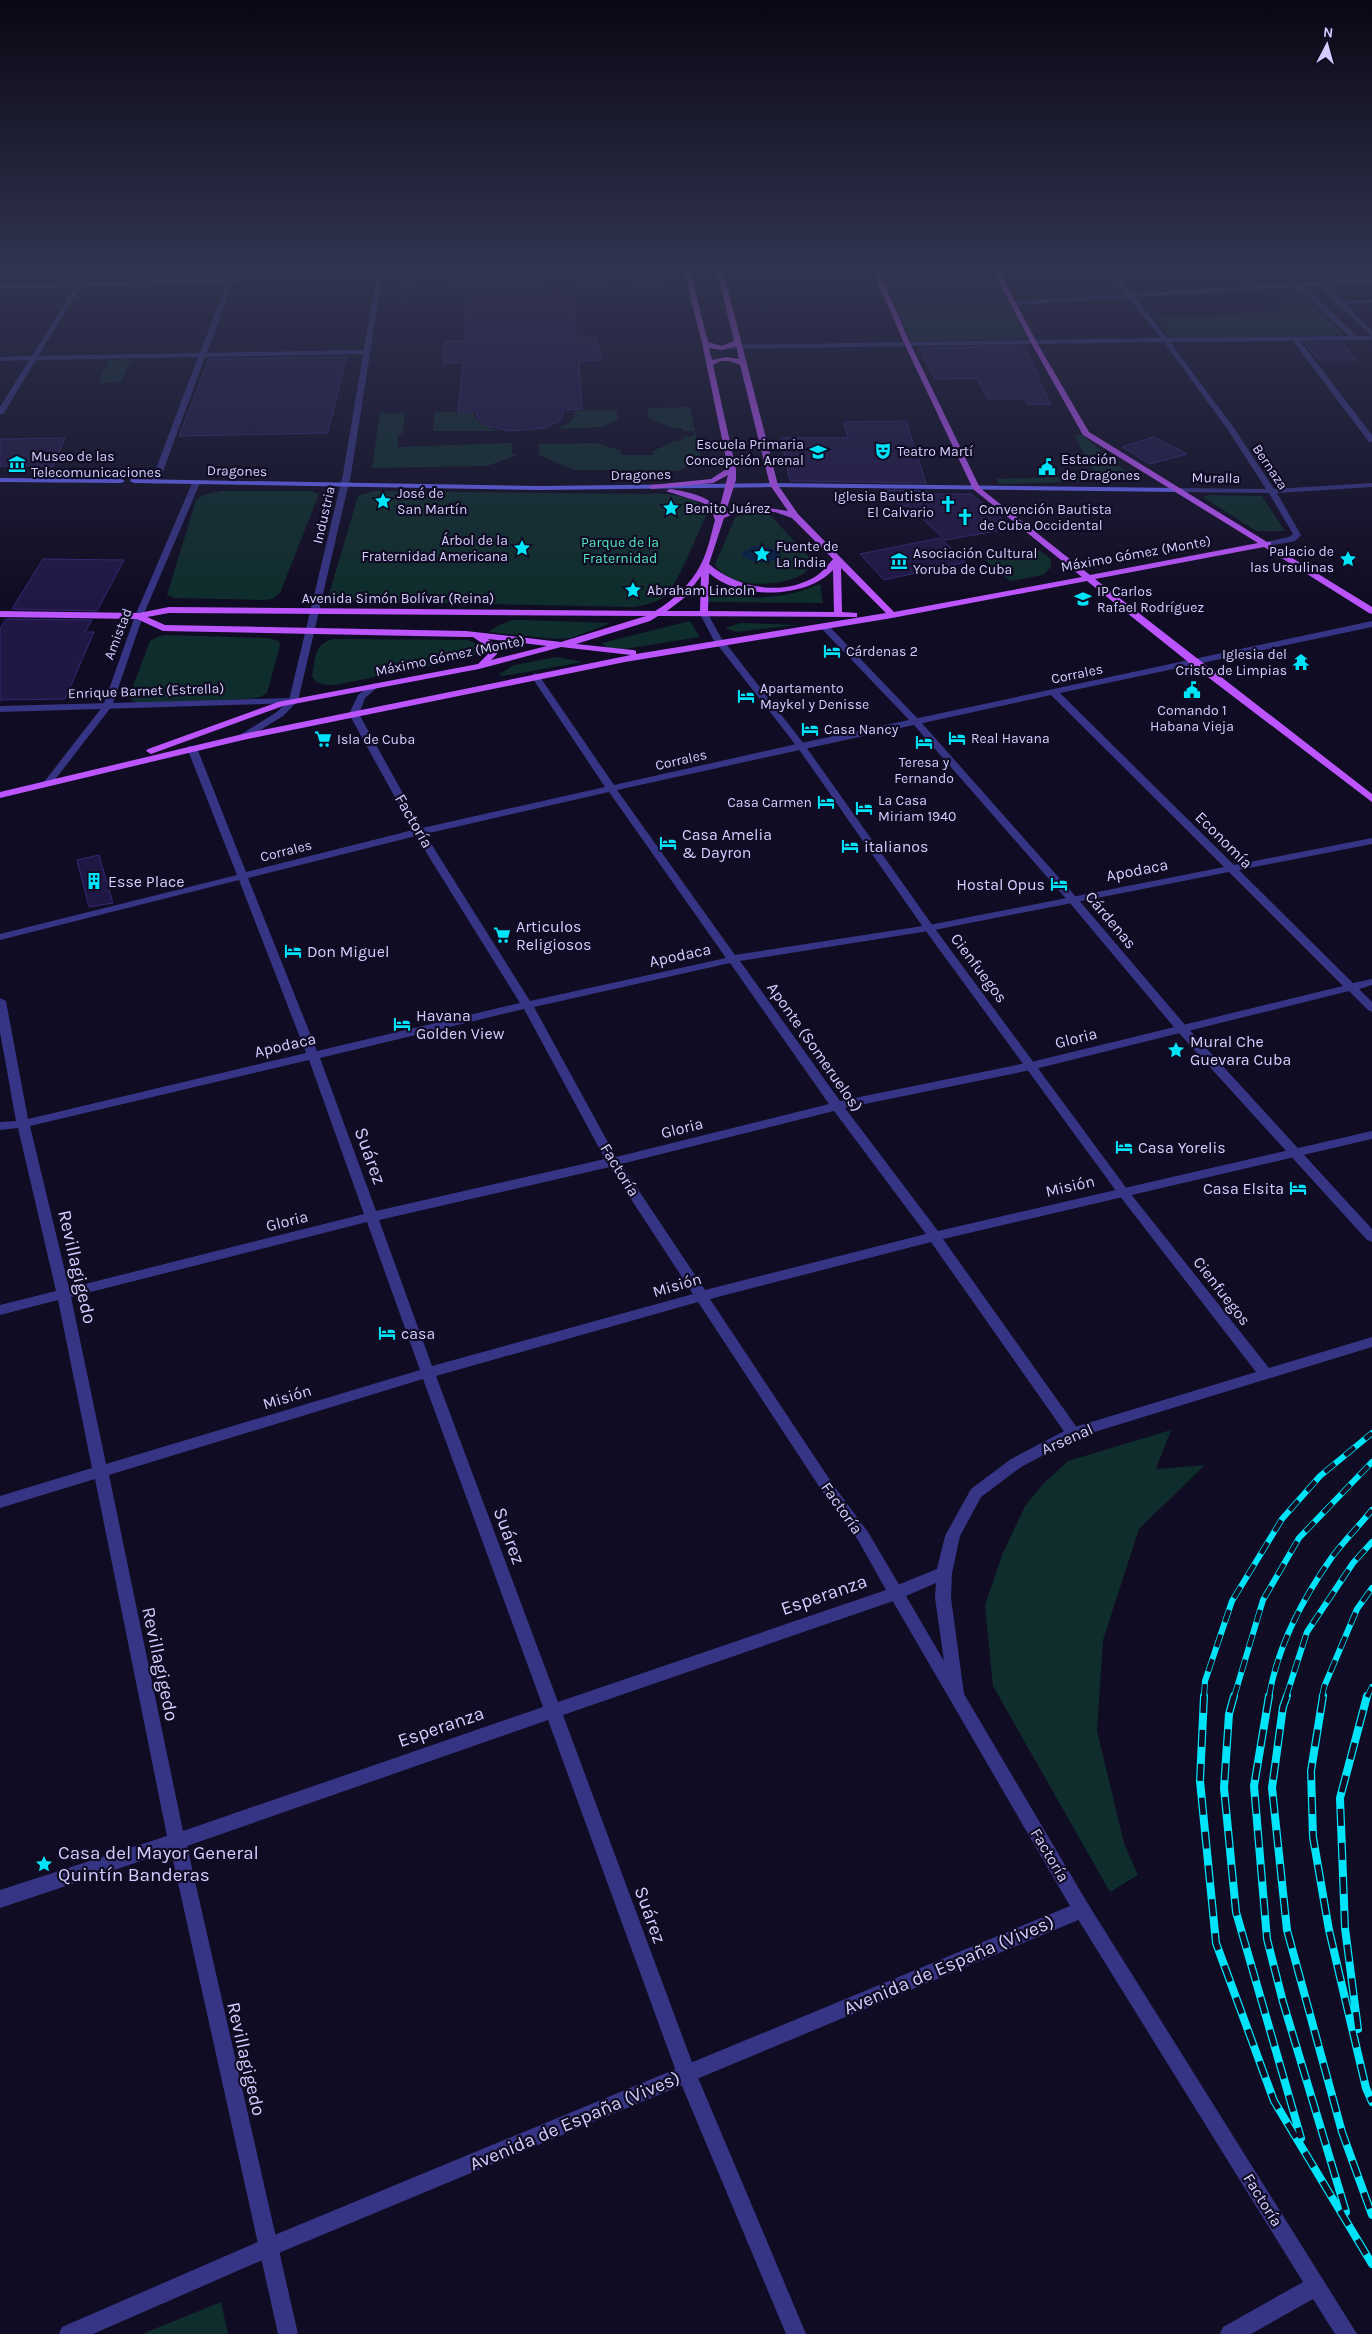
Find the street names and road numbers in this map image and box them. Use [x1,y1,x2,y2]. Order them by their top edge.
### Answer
street label: Bernaza [1249,441,1291,493]
street label: Dragones [207,462,267,480]
street label: Dragones [611,466,671,484]
street label: Muralla [1192,469,1240,487]
street label: Industria [309,484,339,546]
street label: Máximo Gómez (Monte) [1060,532,1212,576]
street label: Avenida Simón Bolívar (Reina) [302,590,494,607]
street label: Amistad [100,606,136,662]
street label: Máximo Gómez (Monte) [374,632,526,680]
street label: Corrales [1050,660,1104,688]
street label: Enrique Barnet (Estrella) [67,680,225,702]
street label: Corrales [653,746,709,774]
street label: Factoría [391,791,437,851]
street label: Economía [1191,807,1257,873]
street label: Corrales [258,836,314,866]
street label: Apodaca [1104,855,1170,885]
street label: Cárdenas [1082,887,1140,953]
street label: Cienfuegos [947,930,1011,1006]
street label: Apodaca [647,939,713,971]
street label: Aponte (Someruelos) [763,979,867,1115]
street label: Gloria [1053,1024,1099,1052]
street label: Apodaca [252,1029,318,1061]
street label: Gloria [659,1114,705,1142]
street label: Suárez [350,1124,390,1188]
street label: Factoría [596,1140,644,1200]
street label: Misión [1044,1171,1096,1201]
street label: Gloria [264,1207,310,1235]
street label: Revillagigedo [53,1208,101,1326]
street label: Cienfuegos [1189,1253,1255,1329]
street label: Misión [650,1269,704,1301]
street label: Misión [260,1381,314,1413]
street label: Arsenal [1038,1419,1096,1459]
street label: Factoría [817,1478,867,1538]
street label: Suárez [489,1504,529,1568]
street label: Esperanza [778,1570,870,1620]
street label: Revillagigedo [137,1605,183,1723]
street label: Esperanza [395,1702,487,1752]
street label: Factoría [1027,1825,1073,1885]
street label: Suárez [630,1883,670,1947]
street label: Avenida de España (Vives) [840,1911,1058,2019]
street label: Revillagigedo [222,2000,270,2118]
street label: Avenida de España (Vives) [466,2067,684,2175]
street label: Factoría [1239,2170,1287,2230]

